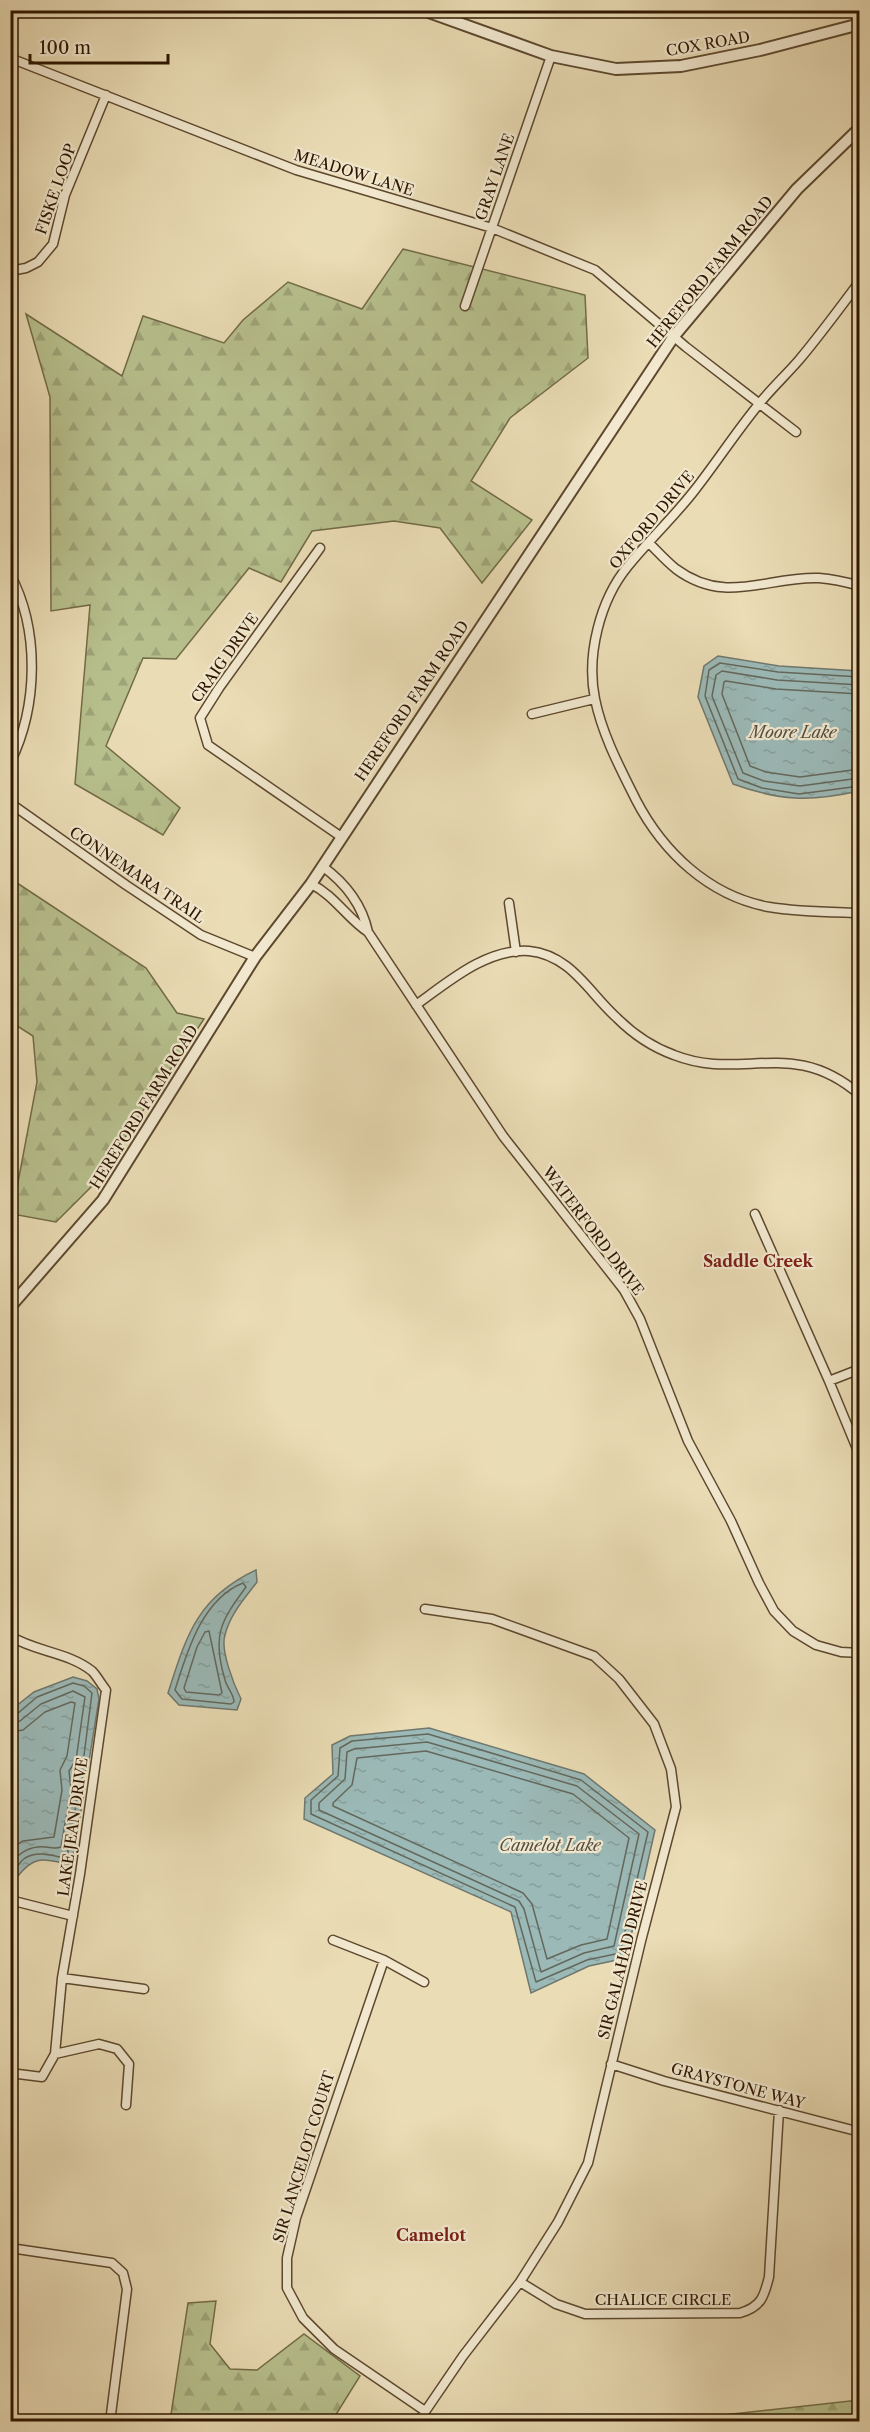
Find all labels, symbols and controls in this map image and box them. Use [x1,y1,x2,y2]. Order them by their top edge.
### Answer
scale bar [30,27,168,65]
street label: COX ROAD [664,27,751,60]
text: 100 m [39,37,91,59]
street label: GRAY LANE [471,131,518,223]
street label: FISKE LOOP [31,141,80,237]
street label: MEADOW LANE [292,145,416,200]
street label: HEREFORD FARM ROAD [642,192,777,351]
street label: OXFORD DRIVE [605,467,698,573]
street label: CRAIG DRIVE [187,609,262,706]
street label: HEREFORD FARM ROAD [351,617,473,785]
water label: Moore Lake [747,722,838,742]
street label: CONNEMARA TRAIL [66,822,209,927]
street label: HEREFORD FARM ROAD [85,1021,202,1192]
street label: WATERFORD DRIVE [538,1162,648,1299]
district label: Saddle Creek [703,1251,814,1271]
street label: LAKE JEAN DRIVE [53,1756,92,1898]
water label: Camelot Lake [499,1835,602,1855]
street label: SIR GALAHAD DRIVE [594,1879,651,2041]
street label: GRAYSTONE WAY [669,2058,808,2113]
street label: SIR LANCELOT COURT [268,2068,339,2245]
district label: Camelot [396,2225,467,2245]
street label: CHALICE CIRCLE [595,2290,731,2309]

